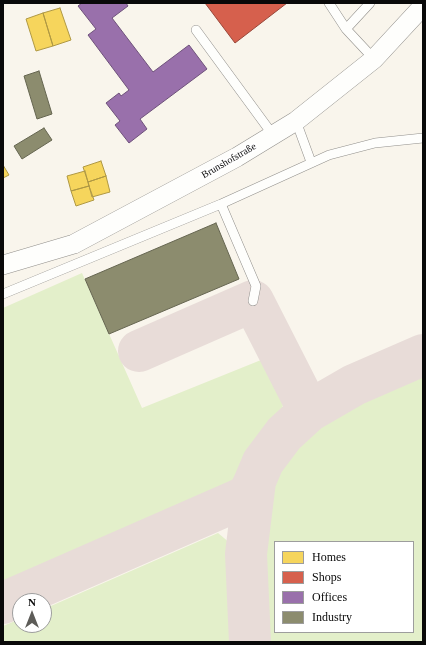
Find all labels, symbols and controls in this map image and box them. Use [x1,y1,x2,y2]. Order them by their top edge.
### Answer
street label: Brunshofstraße [200,141,258,181]
legend [274,541,414,633]
text: Homes [312,550,346,564]
text: Shops [312,570,341,584]
text: Offices [312,590,347,604]
north arrow [12,593,52,633]
text: N [28,596,36,608]
text: Industry [312,610,352,624]

